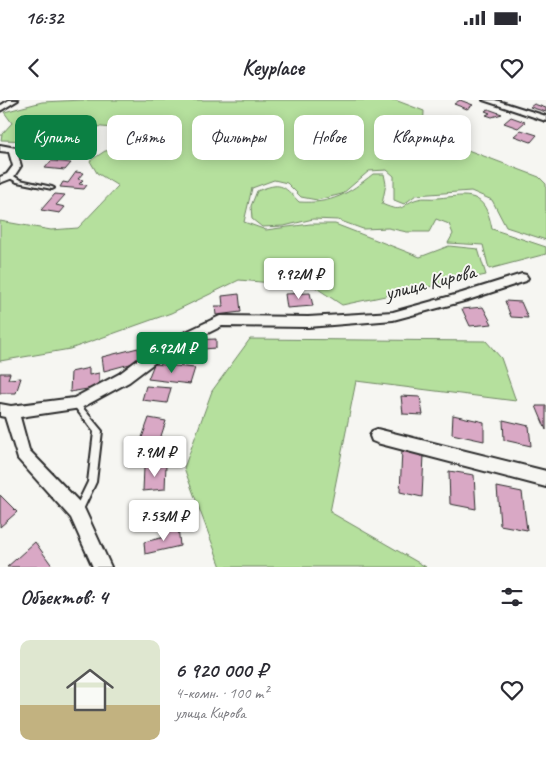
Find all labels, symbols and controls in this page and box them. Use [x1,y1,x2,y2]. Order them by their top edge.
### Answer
text: 16:32 [25,6,63,30]
icon: back [20,54,48,82]
text: Keyplace [242,54,304,82]
icon: heart [498,54,526,82]
chip: Купить [15,115,97,160]
chip: Снять [107,115,182,160]
chip: Фильтры [192,115,284,160]
chip: Новое [294,115,364,160]
chip: Квартира [374,115,471,160]
pin: 9.92M ₽ [253,258,345,300]
street label: улица Кирова [380,258,480,306]
text: 9.92M ₽ [275,264,323,284]
pin: 6.92M ₽ [126,332,218,374]
text: 6.92M ₽ [148,338,196,358]
pin: 7.9M ₽ [114,436,196,478]
text: 7.9M ₽ [134,442,176,462]
pin: 7.53M ₽ [118,500,210,542]
text: 7.53M ₽ [140,506,188,526]
icon: filters [498,583,526,611]
text: Объектов: 4 [20,584,108,610]
text: 6 920 000 ₽ [175,657,267,683]
icon: home [60,660,120,720]
icon: heart [498,676,526,704]
text: 4-комн. · 100 m² [175,683,268,703]
text: улица Кирова [175,703,246,723]

